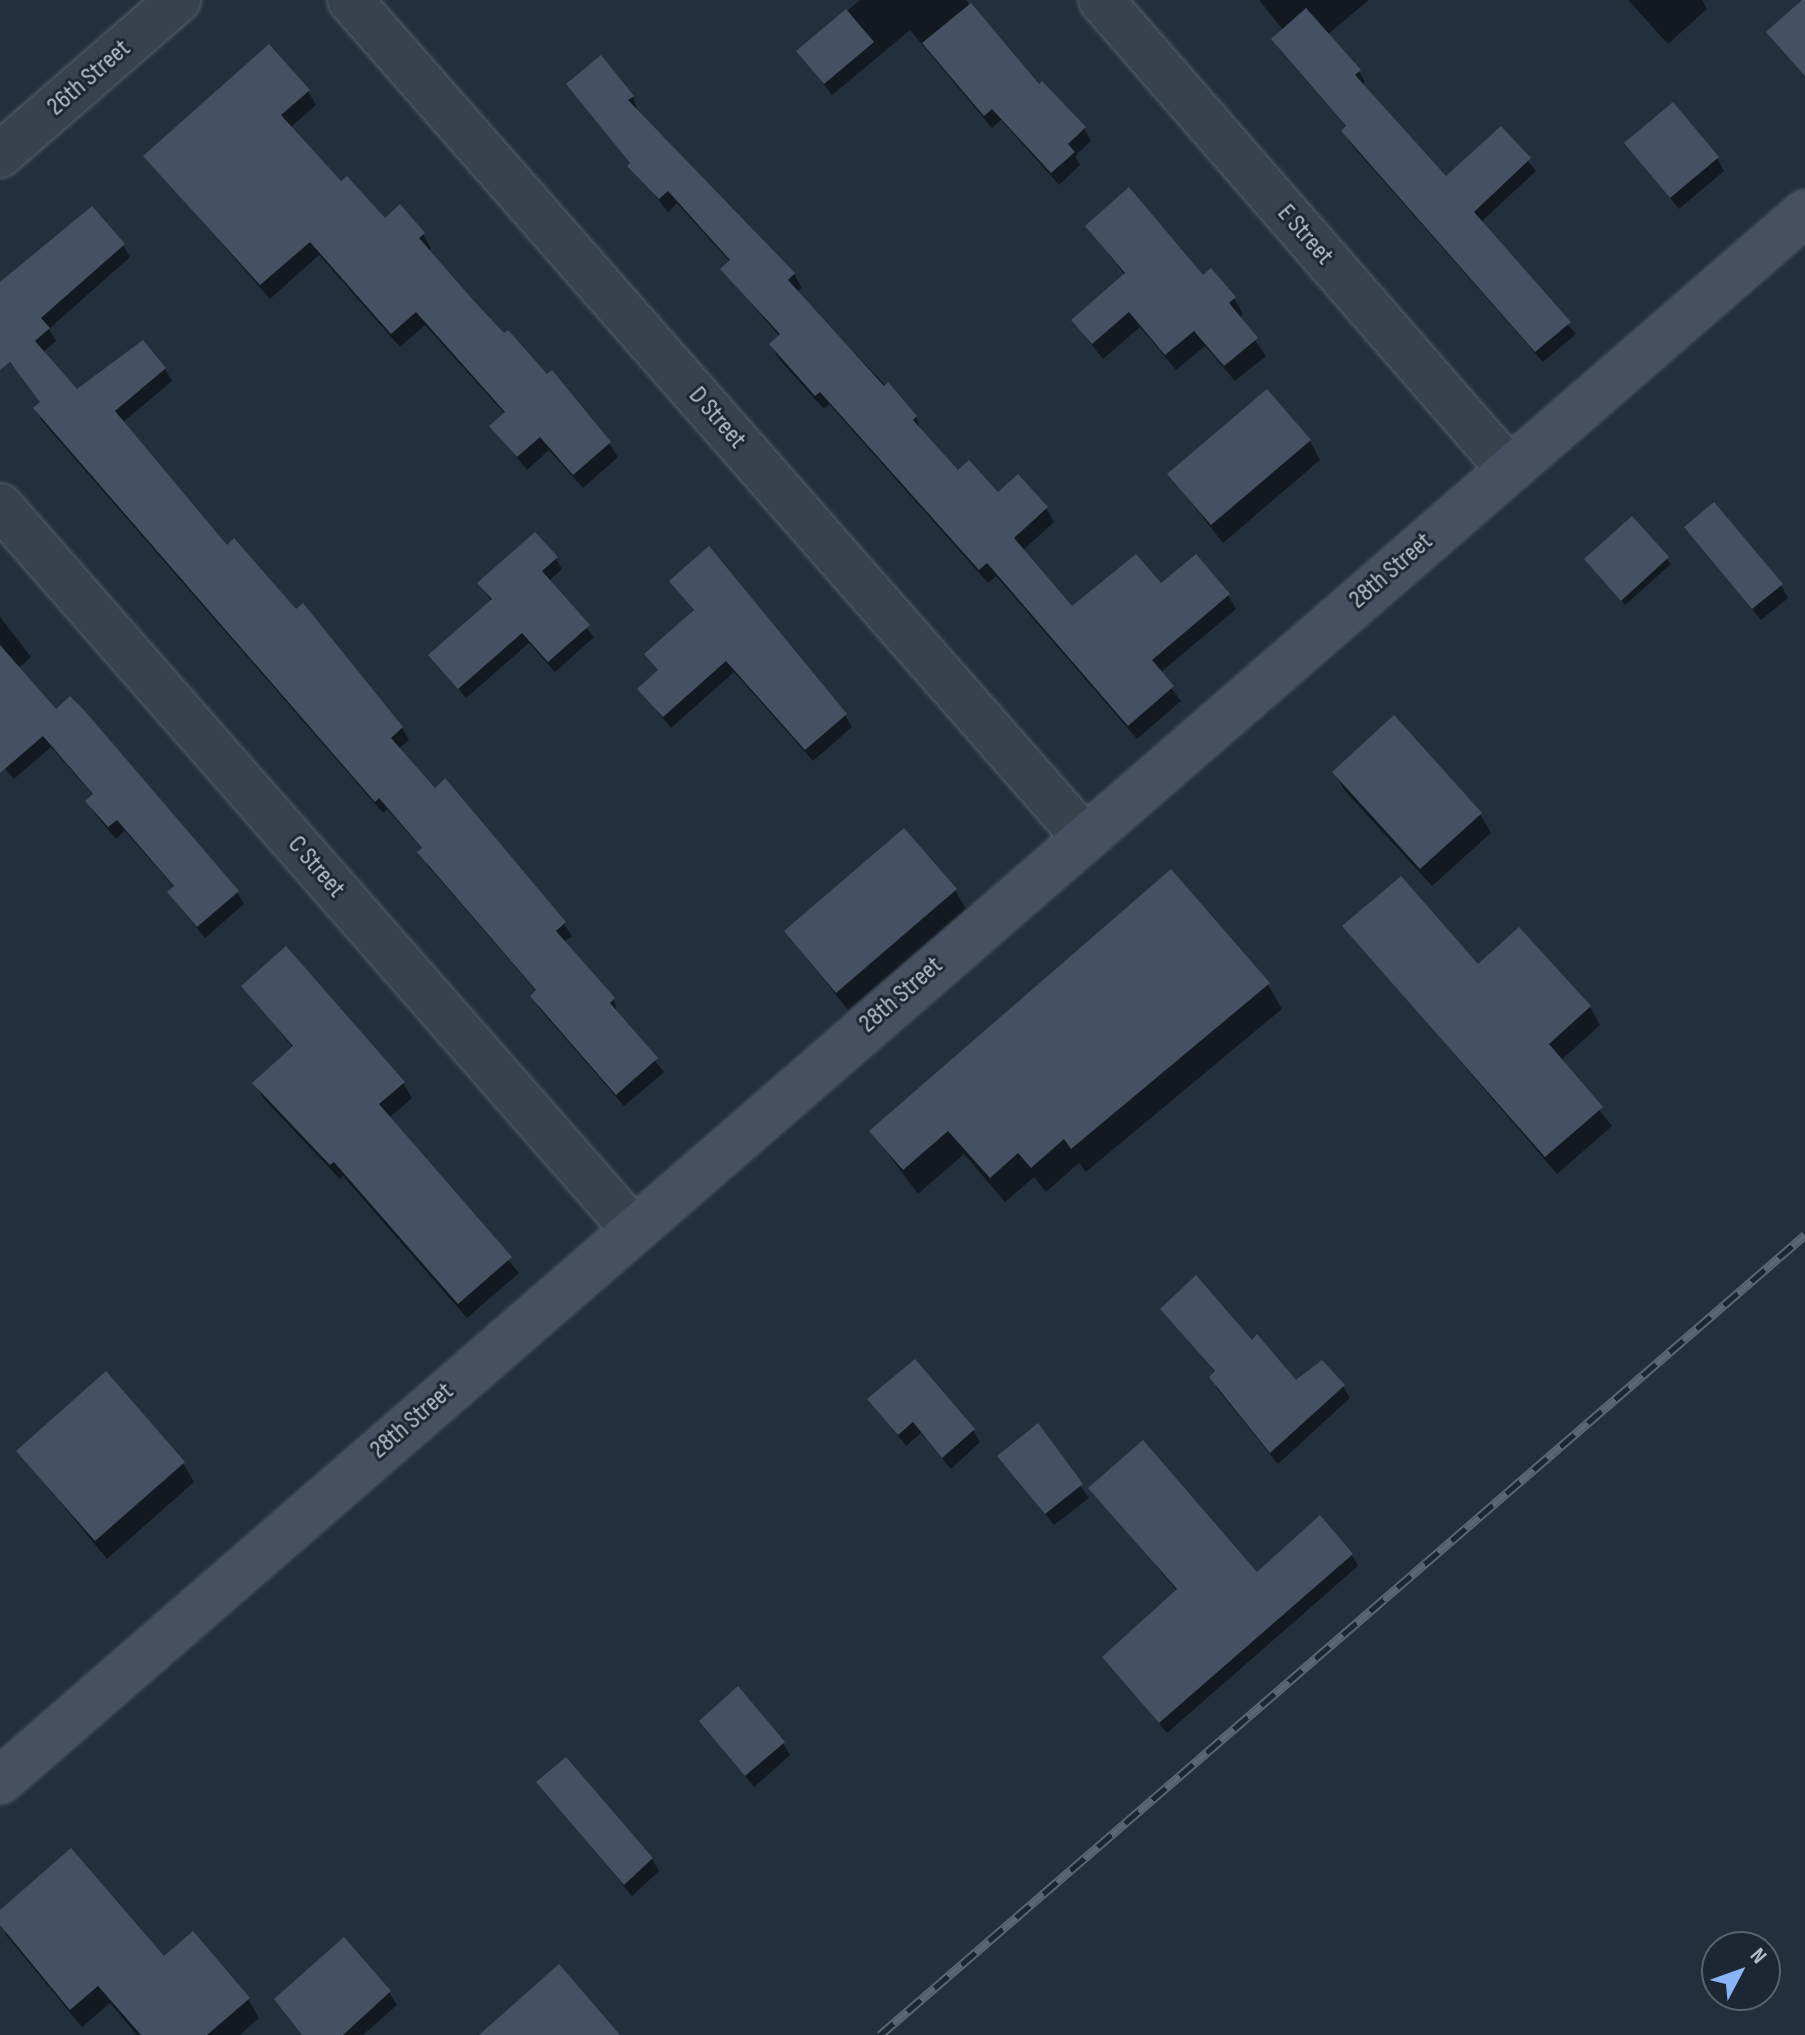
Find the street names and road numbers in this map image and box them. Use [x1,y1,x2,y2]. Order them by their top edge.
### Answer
street label: 26th Street [41,33,137,123]
street label: E Street [1270,198,1340,272]
street label: D Street [682,381,752,455]
street label: 28th Street [1343,526,1439,616]
street label: C Street [281,830,351,904]
street label: 28th Street [853,950,949,1040]
street label: 28th Street [364,1376,460,1466]

